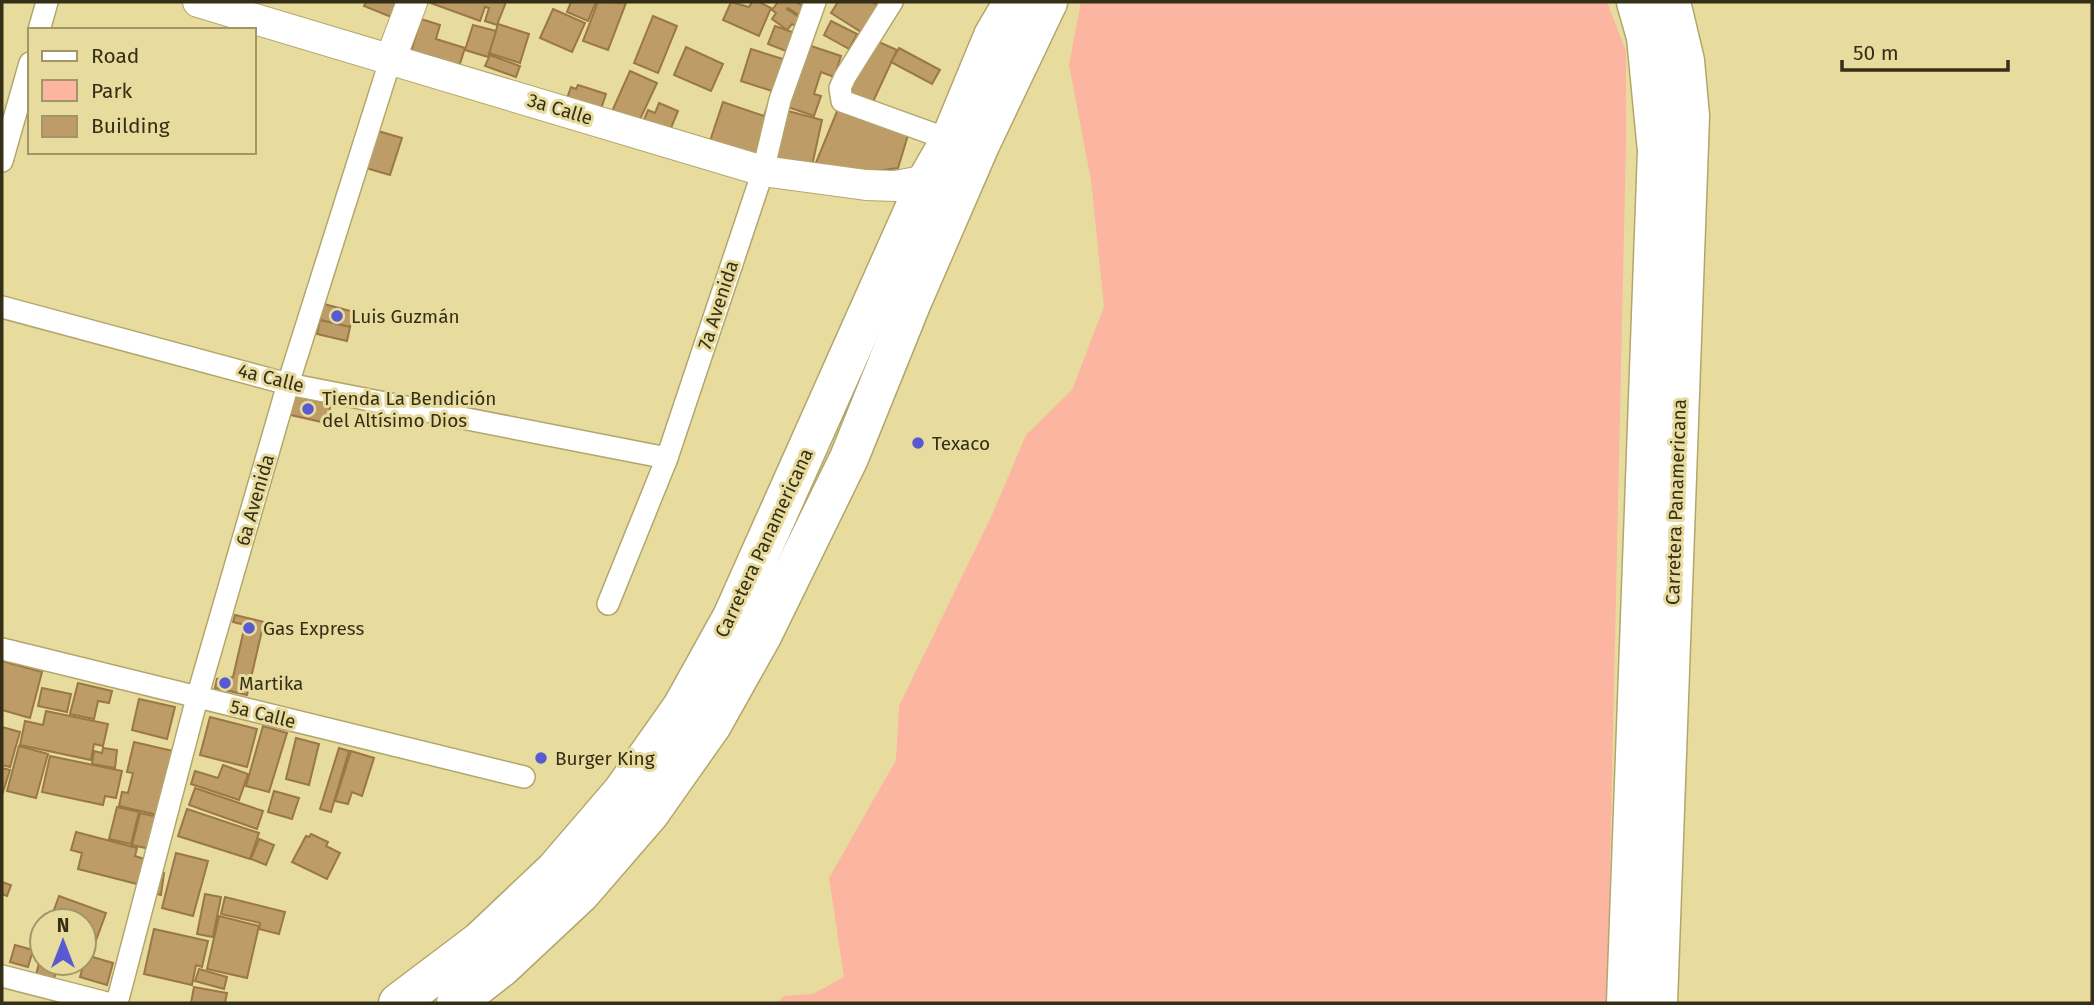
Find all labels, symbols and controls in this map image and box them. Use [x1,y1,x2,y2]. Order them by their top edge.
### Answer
legend [28,28,256,154]
scale bar [1842,28,2008,72]
text: 50 m [1853,40,1899,66]
text: Road [91,43,139,69]
text: Park [91,78,133,104]
street label: 3a Calle [525,88,595,130]
text: Building [91,113,170,139]
street label: 7a Avenida [693,258,743,352]
place label: Luis Guzmán [351,305,460,328]
marker: Luis Guzmán [329,308,345,324]
street label: 4a Calle [235,359,307,397]
place label: Tienda La Bendición del Altísimo Dios [322,387,496,432]
street label: Carretera Panamericana [1661,399,1691,605]
marker: Tienda La Bendición del Altísimo Dios [300,401,316,417]
place label: Texaco [932,432,990,455]
marker: Texaco [910,435,926,451]
street label: Carretera Panamericana [710,445,818,641]
street label: 6a Avenida [231,452,279,548]
place label: Gas Express [263,617,365,640]
marker: Gas Express [241,620,257,636]
place label: Martika [239,672,303,695]
marker: Martika [217,675,233,691]
street label: 5a Calle [228,695,298,733]
place label: Burger King [555,747,655,770]
marker: Burger King [533,750,549,766]
north arrow [28,907,98,977]
text: N [57,914,69,937]

